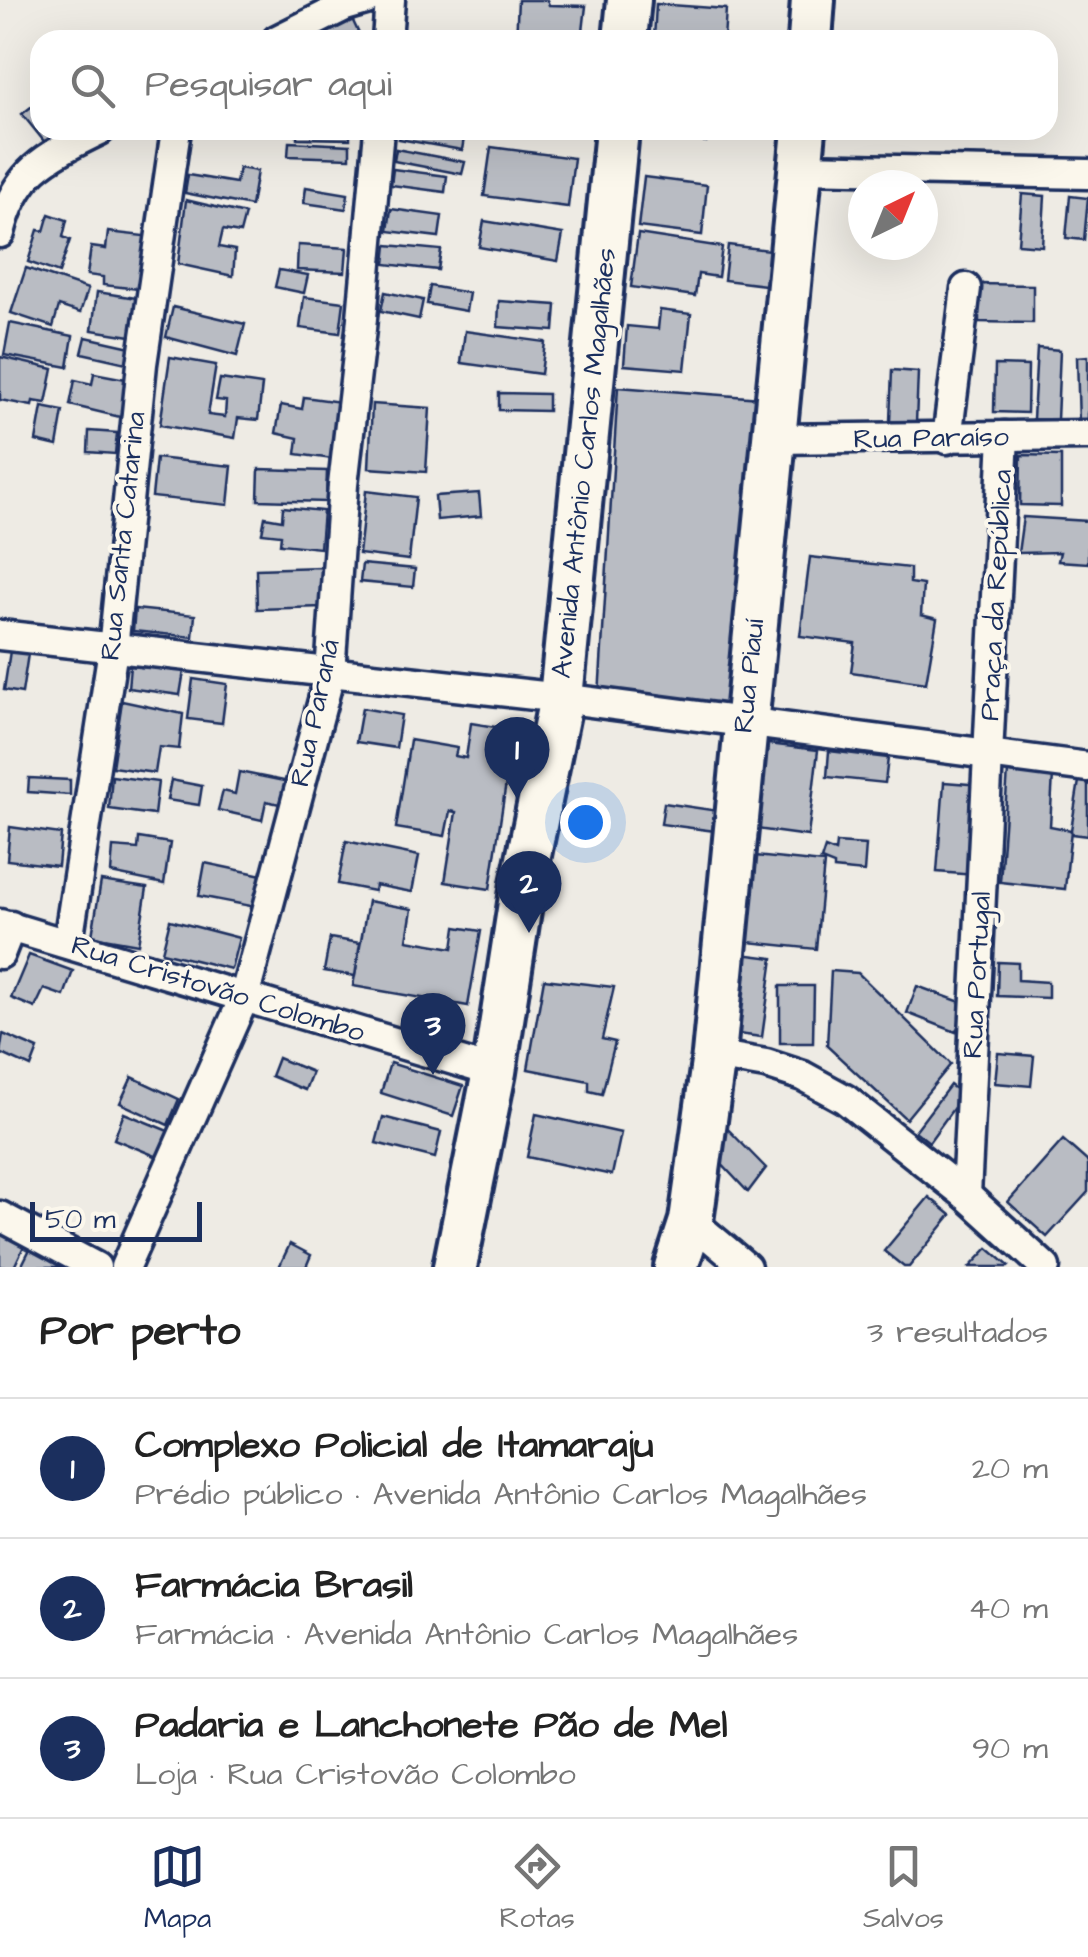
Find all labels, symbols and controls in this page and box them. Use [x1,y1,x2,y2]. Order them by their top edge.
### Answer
search box [30,30,1058,140]
icon: search [65,58,120,113]
text: Pesquisar aqui [145,59,392,111]
north arrow [848,170,938,260]
street label: Avenida Antônio Carlos Magalhães [542,246,627,680]
street label: Rua Santa Catarina [91,410,155,662]
street label: Rua Paraíso [853,417,1009,459]
street label: Praça da República [970,468,1022,722]
street label: Rua Piauí [724,616,774,735]
street label: Rua Paraná [280,636,350,790]
pin: 1 [484,716,550,799]
your location [560,797,611,848]
pin: 2 [496,850,562,933]
street label: Rua Portugal [953,890,1002,1060]
street label: Rua Cristovão Colombo [66,926,370,1052]
pin: 3 [400,992,466,1075]
scale bar [30,1197,202,1242]
text: 50 m [45,1200,116,1239]
text: Por perto [40,1303,240,1361]
text: 3 resultados [867,1310,1048,1355]
text: Complexo Policial de Itamaraju [135,1420,654,1472]
text: 1 [70,1446,75,1491]
text: 20 m [972,1446,1048,1491]
text: Prédio público · Avenida Antônio Carlos Magalhães [135,1472,867,1517]
text: Farmácia Brasil [135,1560,413,1612]
text: 2 [63,1586,82,1631]
text: 40 m [968,1586,1048,1631]
text: Farmácia · Avenida Antônio Carlos Magalhães [135,1612,798,1657]
text: Padaria e Lanchonete Pão de Mel [135,1700,727,1752]
text: 3 [64,1726,81,1771]
text: 90 m [972,1726,1048,1771]
text: Loja · Rua Cristovão Colombo [135,1752,576,1797]
tab: Mapa [144,1839,211,1938]
tab: Rotas [499,1839,575,1938]
tab: Salvos [863,1839,944,1938]

